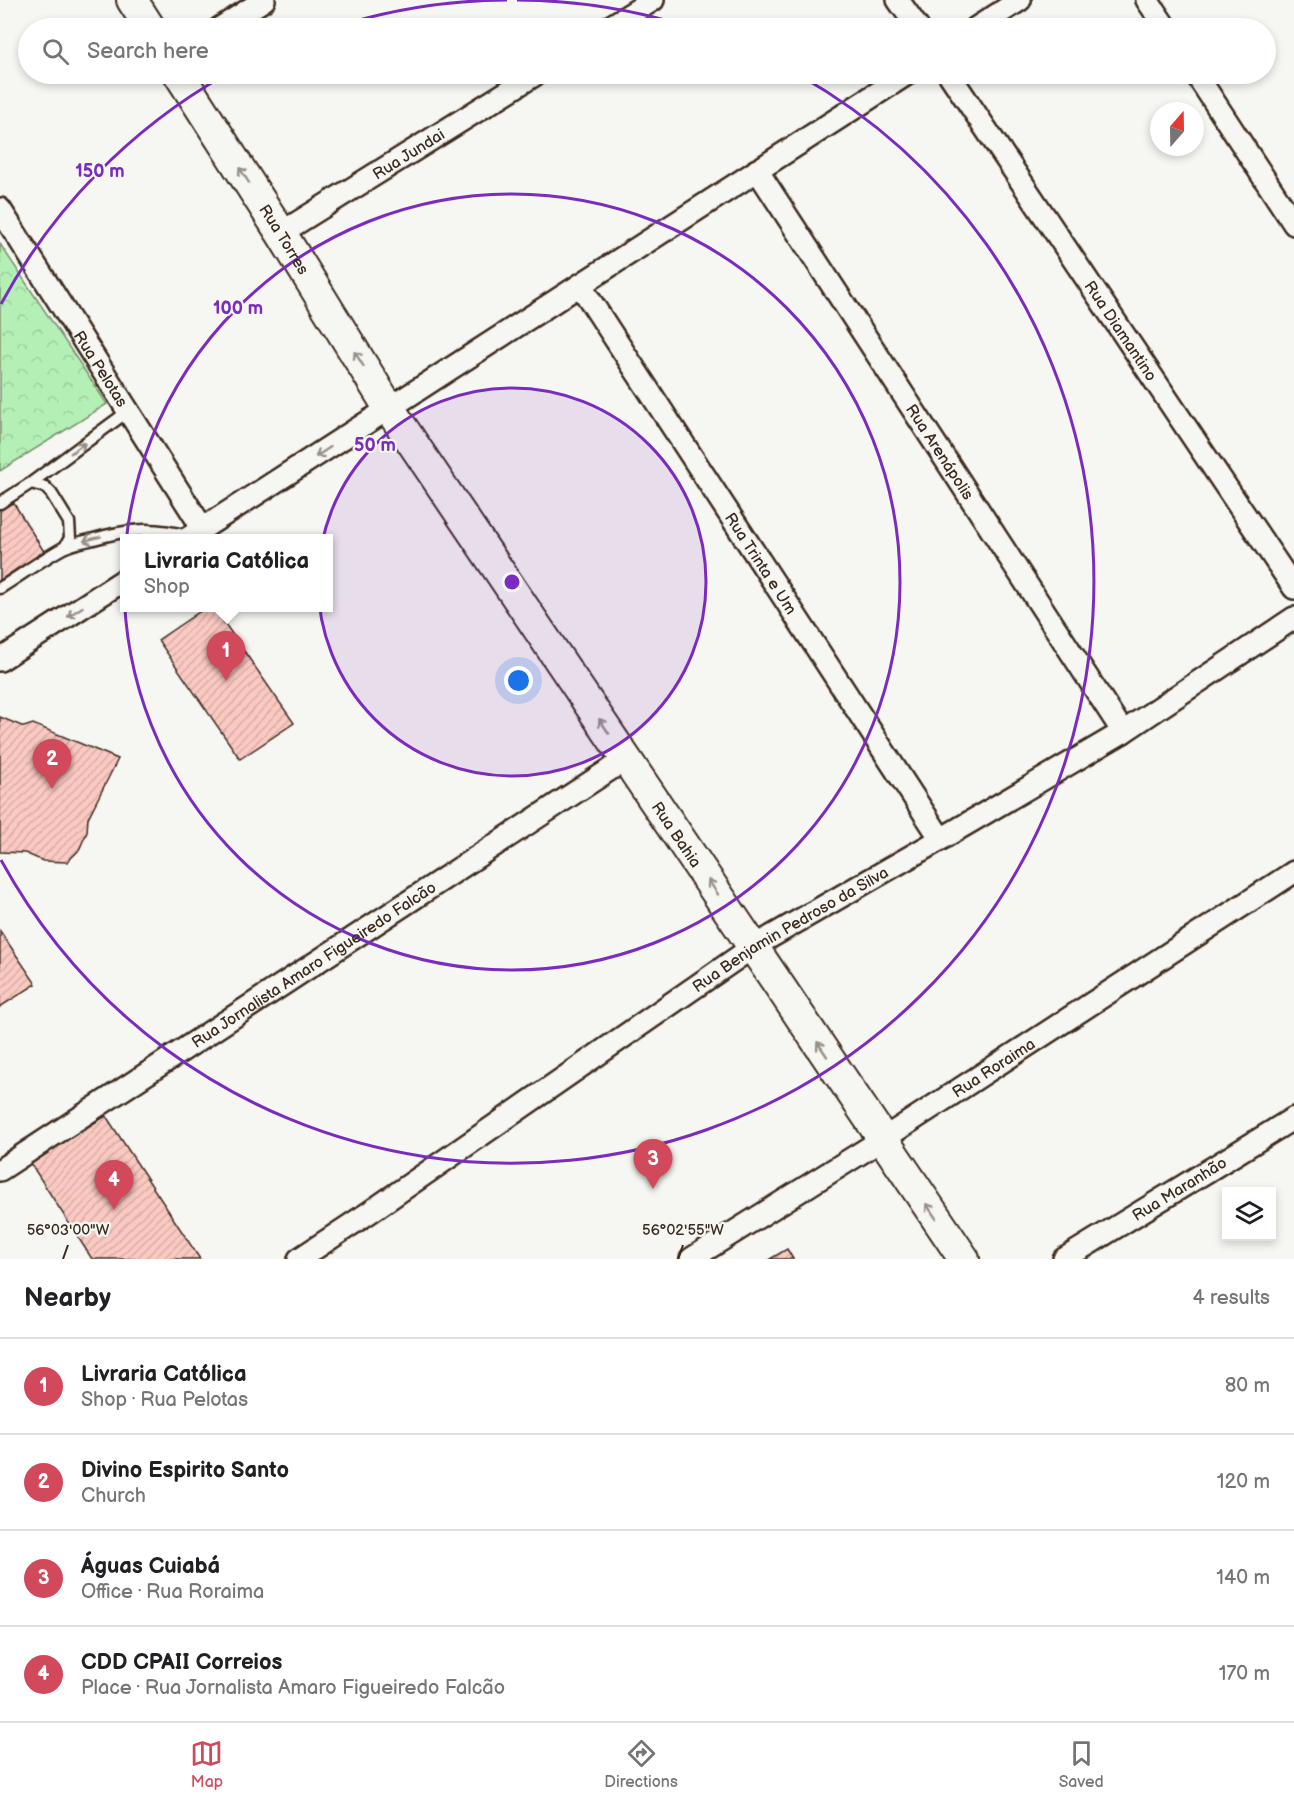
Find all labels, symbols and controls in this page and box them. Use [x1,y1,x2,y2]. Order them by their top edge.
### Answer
search box [18,18,1276,84]
icon: search [39,35,72,68]
text: Search here [87,38,209,65]
north arrow [1150,102,1204,156]
street label: Rua Jundai [370,125,449,184]
text: 150 m [75,161,125,182]
one-way arrow [238,167,251,184]
street label: Rua Torres [254,201,312,278]
street label: Rua Diamantino [1080,278,1160,385]
text: 100 m [213,298,263,319]
street label: Rua Pelotas [69,328,131,411]
one-way arrow [352,351,364,368]
street label: Rua Arenápolis [901,401,977,504]
text: 50 m [354,435,396,456]
one-way arrow [69,442,85,455]
one-way arrow [314,445,331,458]
street label: Rua Trinta e Um [720,510,800,618]
one-way arrow [83,534,102,545]
popup [120,534,333,612]
text: Livraria Católica [144,548,309,575]
centre of rings [502,572,522,592]
text: Shop [144,575,190,599]
one-way arrow [67,606,84,618]
pin: 1 [206,632,246,681]
your location [504,666,533,695]
one-way arrow [597,717,610,734]
pin: 2 [32,740,72,789]
street label: Rua Bahia [647,799,705,872]
street label: Rua Benjamin Pedroso da Silva [689,863,892,997]
street label: Rua Jornalista Amaro Figueiredo Falcão [188,878,440,1053]
one-way arrow [707,880,719,896]
street label: Rua Roraima [949,1035,1039,1102]
one-way arrow [816,1041,828,1058]
pin: 3 [634,1140,672,1189]
street label: Rua Maranhão [1129,1154,1231,1226]
pin: 4 [94,1160,134,1210]
map controls [1222,1187,1276,1241]
button: layers [1222,1187,1276,1241]
one-way arrow [925,1203,937,1219]
text: 56°03'00"W [27,1221,110,1240]
text: 56°02'55"W [642,1221,724,1240]
text: Nearby [24,1283,111,1314]
text: 4 results [1192,1286,1270,1310]
text: Livraria Católica [81,1361,247,1388]
text: 1 [39,1374,48,1398]
text: 80 m [1225,1374,1270,1398]
text: Shop · Rua Pelotas [81,1388,248,1412]
text: Divino Espirito Santo [81,1457,289,1484]
text: 2 [38,1470,49,1494]
text: 120 m [1217,1470,1270,1494]
text: Church [81,1484,146,1508]
text: Águas Cuiabá [81,1553,220,1580]
text: 3 [38,1566,49,1590]
text: 140 m [1216,1566,1270,1590]
text: Office · Rua Roraima [81,1580,264,1604]
text: CDD CPAII Correios [81,1649,282,1676]
text: 4 [38,1662,49,1686]
text: 170 m [1219,1662,1270,1686]
text: Place · Rua Jornalista Amaro Figueiredo Falcão [81,1676,505,1700]
tab: Map [190,1737,223,1792]
tab: Directions [604,1737,678,1792]
tab: Saved [1059,1737,1104,1792]

